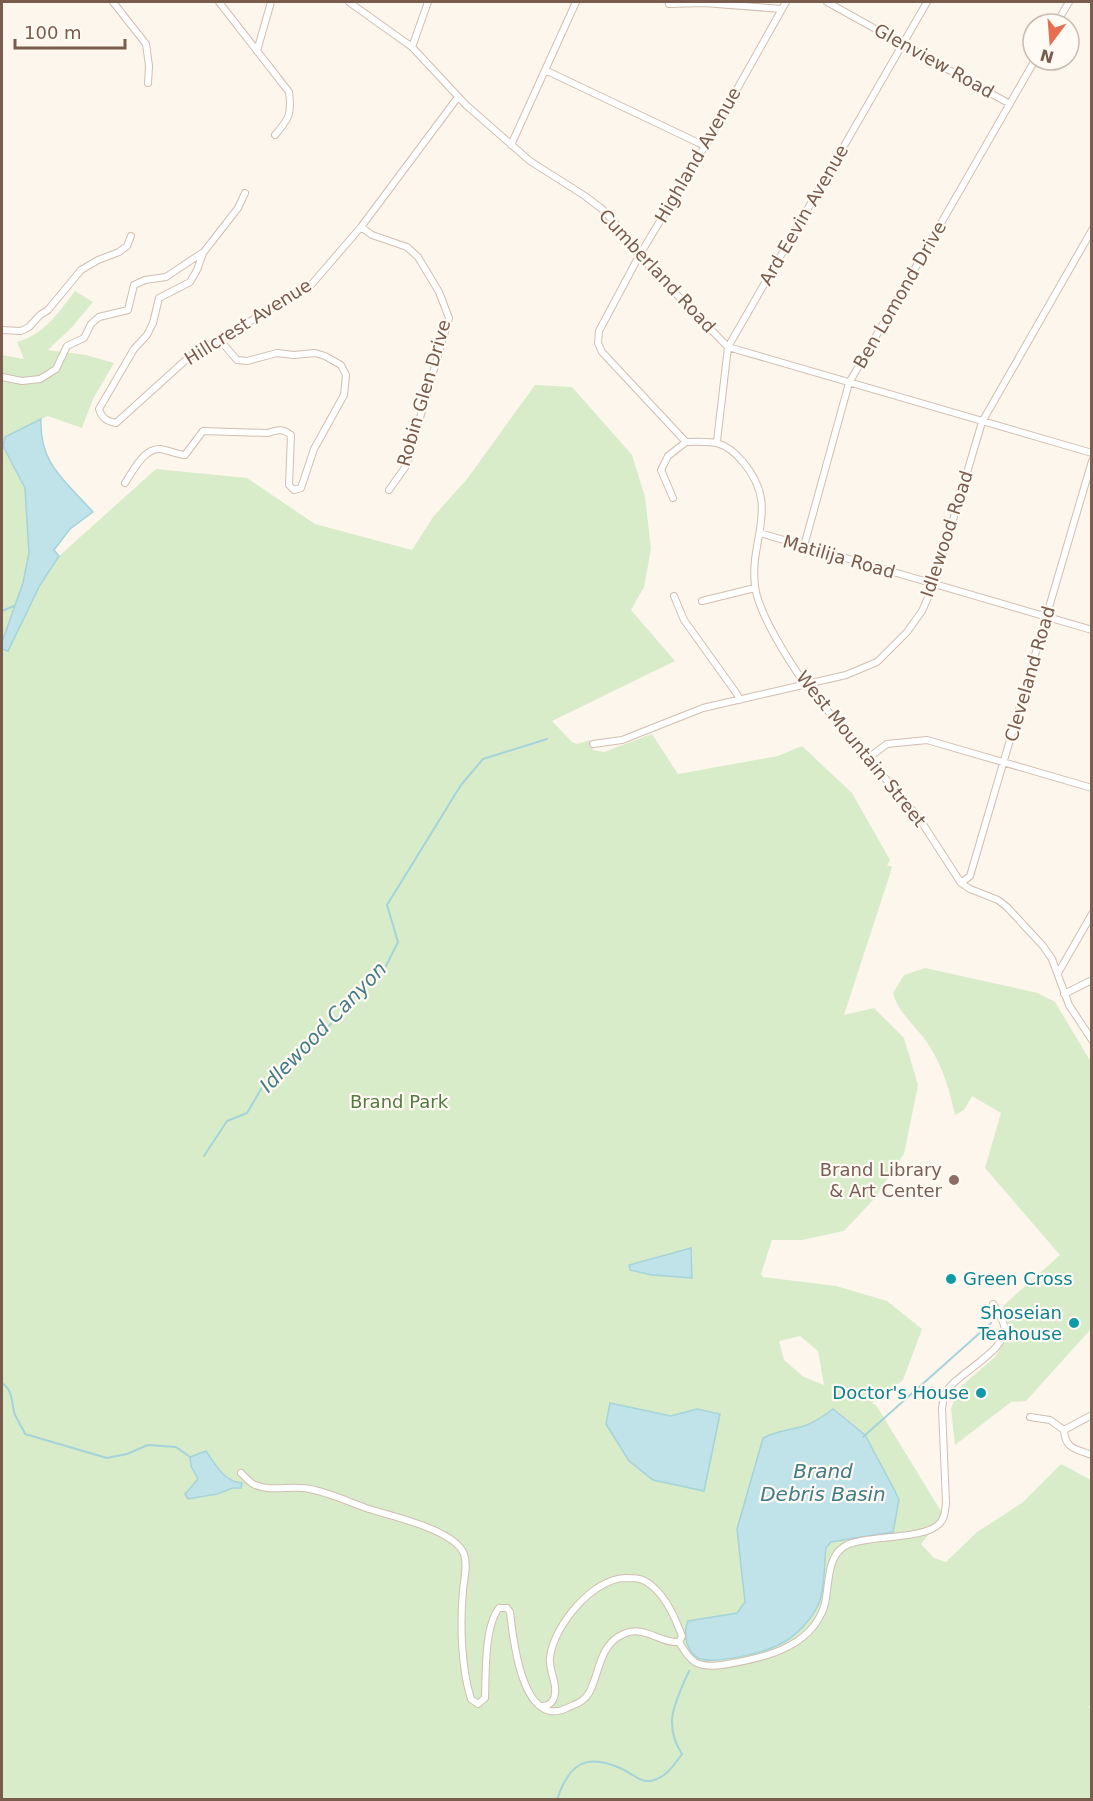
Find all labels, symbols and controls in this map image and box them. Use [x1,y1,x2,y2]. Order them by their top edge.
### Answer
scale bar [15,12,124,50]
north arrow [1021,12,1081,72]
street label: Glenview Road [871,19,998,102]
text: 100 m [24,22,82,43]
text: N [1038,45,1056,67]
street label: Highland Avenue [650,83,745,226]
street label: Ard Eevin Avenue [755,141,852,289]
street label: Cumberland Road [595,205,720,337]
street label: Ben Lomond Drive [849,217,950,372]
street label: Hillcrest Avenue [180,274,315,369]
street label: Robin Glen Drive [393,317,454,469]
street label: Idlewood Road [916,468,977,600]
street label: Matilija Road [781,531,898,583]
street label: Cleveland Road [1000,604,1059,744]
street label: West Mountain Street [792,667,931,831]
water label: Idlewood Canyon [255,957,391,1097]
park label: Brand Park [350,1091,449,1112]
place label: Brand Library & Art Center [820,1159,943,1201]
marker: Brand Library & Art Center [947,1173,961,1187]
place label: Green Cross [963,1268,1073,1289]
marker: Green Cross [944,1272,958,1286]
place label: Shoseian Teahouse [977,1302,1062,1344]
marker: Shoseian Teahouse [1067,1316,1081,1330]
place label: Doctor's House [832,1382,969,1403]
marker: Doctor's House [974,1386,988,1400]
water label: Brand Debris Basin [760,1459,886,1506]

